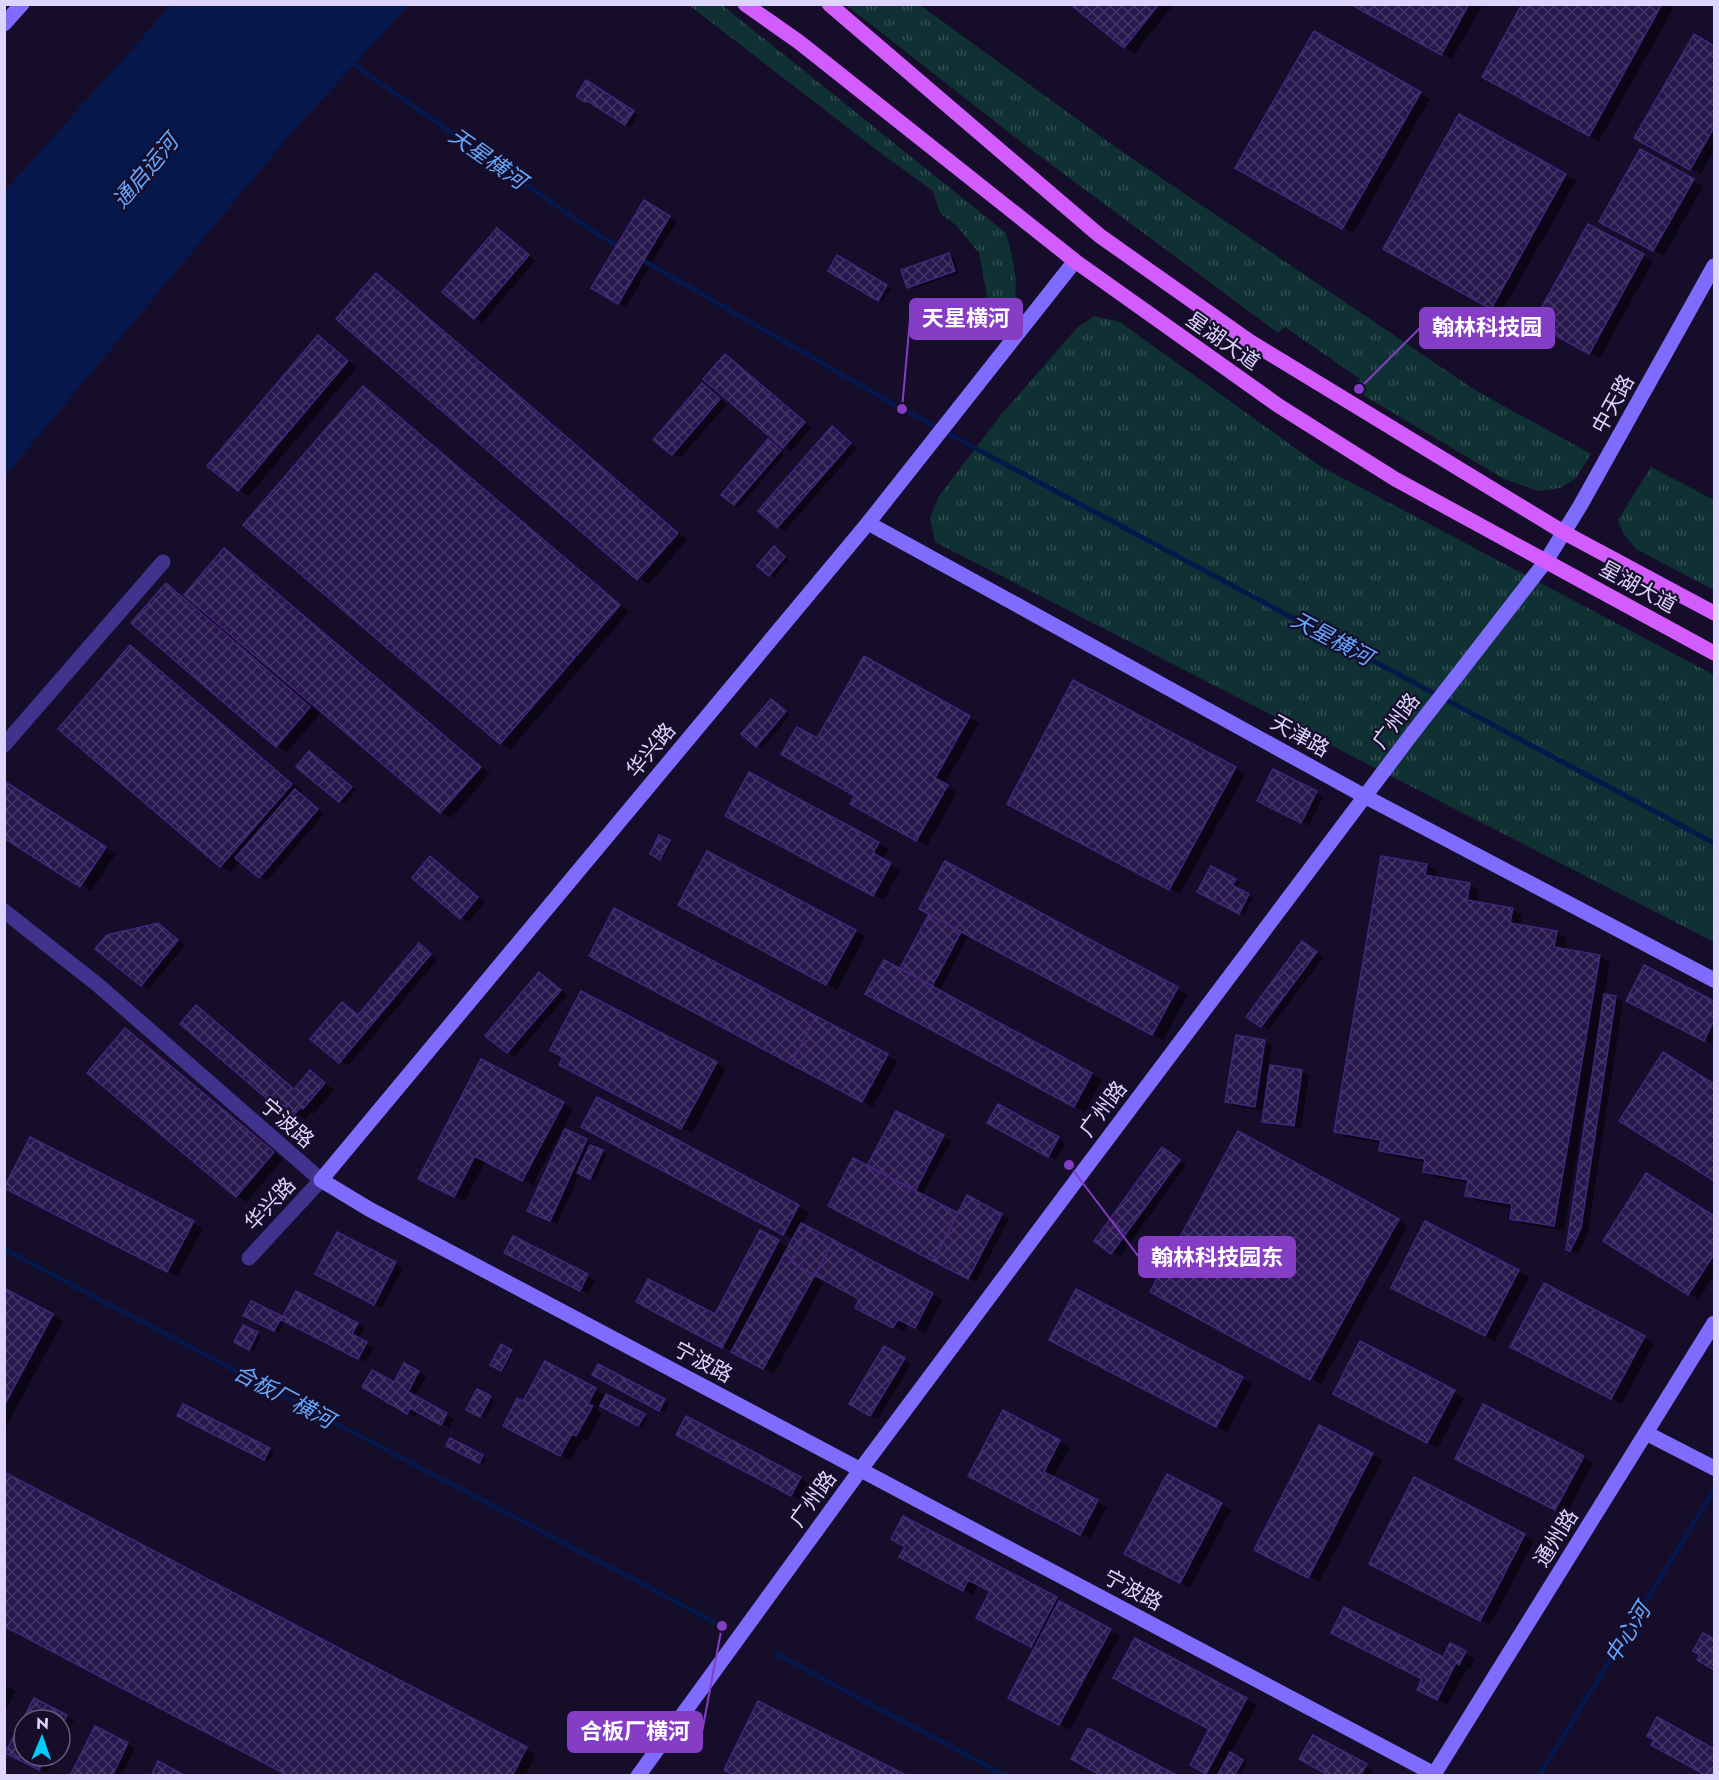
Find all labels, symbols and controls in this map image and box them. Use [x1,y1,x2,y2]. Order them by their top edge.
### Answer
water label: 天星横河 [443,120,536,199]
water label: 通启运河 [104,124,188,215]
callout: 天星横河 [910,299,1022,339]
text: 天星横河 [922,302,1010,334]
street label: 星湖大道 [1180,305,1266,377]
callout: 翰林科技园 [1420,308,1554,348]
text: 翰林科技园 [1432,311,1542,343]
street label: 中天路 [1585,369,1641,439]
street label: 星湖大道 [1594,554,1682,620]
water label: 天星横河 [1286,603,1382,675]
street label: 广州路 [1365,687,1427,755]
street label: 天津路 [1265,708,1335,764]
street label: 华兴路 [619,716,683,784]
street label: 广州路 [1072,1075,1134,1143]
street label: 宁波路 [253,1091,321,1155]
street label: 华兴路 [238,1171,302,1237]
callout: 翰林科技园东 [1139,1237,1295,1277]
text: 翰林科技园东 [1151,1241,1283,1273]
street label: 宁波路 [668,1334,738,1390]
water label: 合板厂横河 [228,1356,344,1438]
street label: 广州路 [782,1465,844,1533]
street label: 通州路 [1527,1503,1585,1573]
street label: 宁波路 [1098,1562,1168,1618]
water label: 中心河 [1596,1593,1660,1669]
north arrow [12,1708,72,1768]
text: N [36,1712,49,1735]
callout: 合板厂横河 [568,1712,702,1752]
text: 合板厂横河 [580,1715,690,1747]

